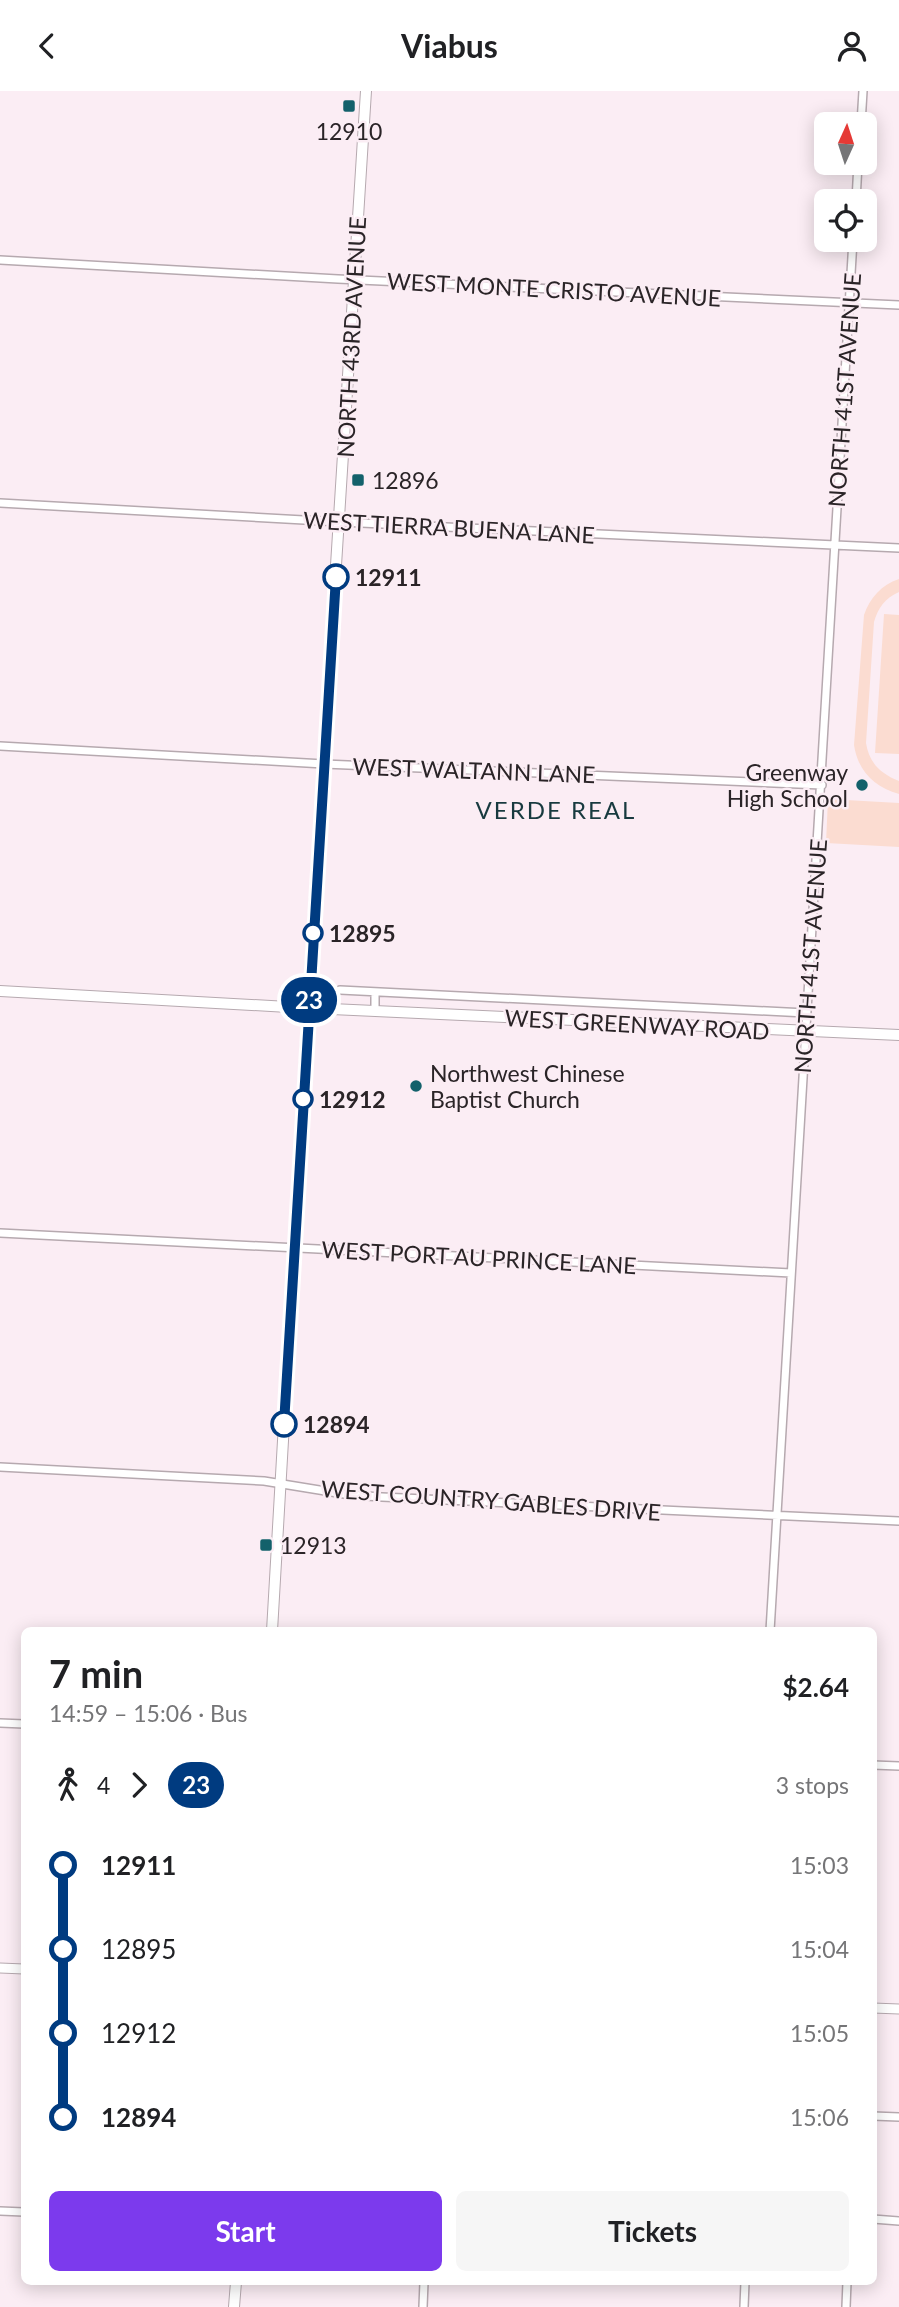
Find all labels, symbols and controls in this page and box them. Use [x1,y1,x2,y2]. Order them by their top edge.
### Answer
text: Viabus [401,26,498,65]
icon: back [28,27,66,65]
icon: person [833,27,871,65]
marker: 12910 [341,98,357,114]
north arrow [814,112,877,175]
map controls [814,112,877,252]
place label: 12910 [316,117,382,145]
button: locate [814,189,877,252]
street label: NORTH 43RD AVENUE [331,216,371,458]
street label: WEST MONTE CRISTO AVENUE [386,266,722,312]
street label: NORTH 41ST AVENUE [822,272,866,508]
place label: 12896 [372,466,439,494]
marker: 12896 [350,472,366,488]
street label: WEST TIERRA BUENA LANE [302,505,596,549]
place label: 12911 [355,563,422,591]
marker: 12911 [323,564,349,590]
street label: WEST WALTANN LANE [352,752,596,788]
place label: Greenway High School [727,758,848,812]
marker: Greenway High School [854,777,870,793]
district label: VERDE REAL [476,795,636,824]
street label: NORTH 41ST AVENUE [788,838,832,1074]
place label: 12895 [329,919,396,947]
marker: 12895 [303,923,323,943]
line badge: 23 [278,977,340,1023]
text: 23 [295,985,323,1014]
street label: WEST GREENWAY ROAD [504,1003,770,1045]
place label: Northwest Chinese Baptist Church [430,1059,625,1113]
marker: Northwest Chinese Baptist Church [408,1078,424,1094]
place label: 12912 [319,1085,386,1113]
marker: 12912 [293,1089,313,1109]
street label: WEST PORT AU PRINCE LANE [321,1235,637,1279]
place label: 12894 [303,1410,370,1438]
marker: 12894 [271,1411,297,1437]
street label: WEST COUNTRY GABLES DRIVE [320,1474,662,1526]
place label: 12913 [280,1531,347,1559]
marker: 12913 [258,1537,274,1553]
text: 7 min [49,1650,143,1696]
text: $2.64 [783,1671,849,1703]
text: 14:59 – 15:06 · Bus [49,1699,248,1727]
icon: walk [49,1766,87,1804]
icon: forward [120,1766,158,1804]
text: 23 [182,1770,210,1799]
text: 4 [97,1771,110,1799]
text: 3 stops [776,1771,849,1799]
text: 12911 [101,1849,176,1881]
text: 15:03 [790,1851,849,1879]
text: 12895 [101,1933,176,1965]
text: 15:04 [790,1935,849,1963]
text: 12912 [101,2017,176,2049]
text: 15:05 [790,2019,849,2047]
text: 12894 [101,2101,176,2133]
text: 15:06 [790,2103,849,2131]
button: Start [49,2191,442,2271]
button: Tickets [456,2191,849,2271]

